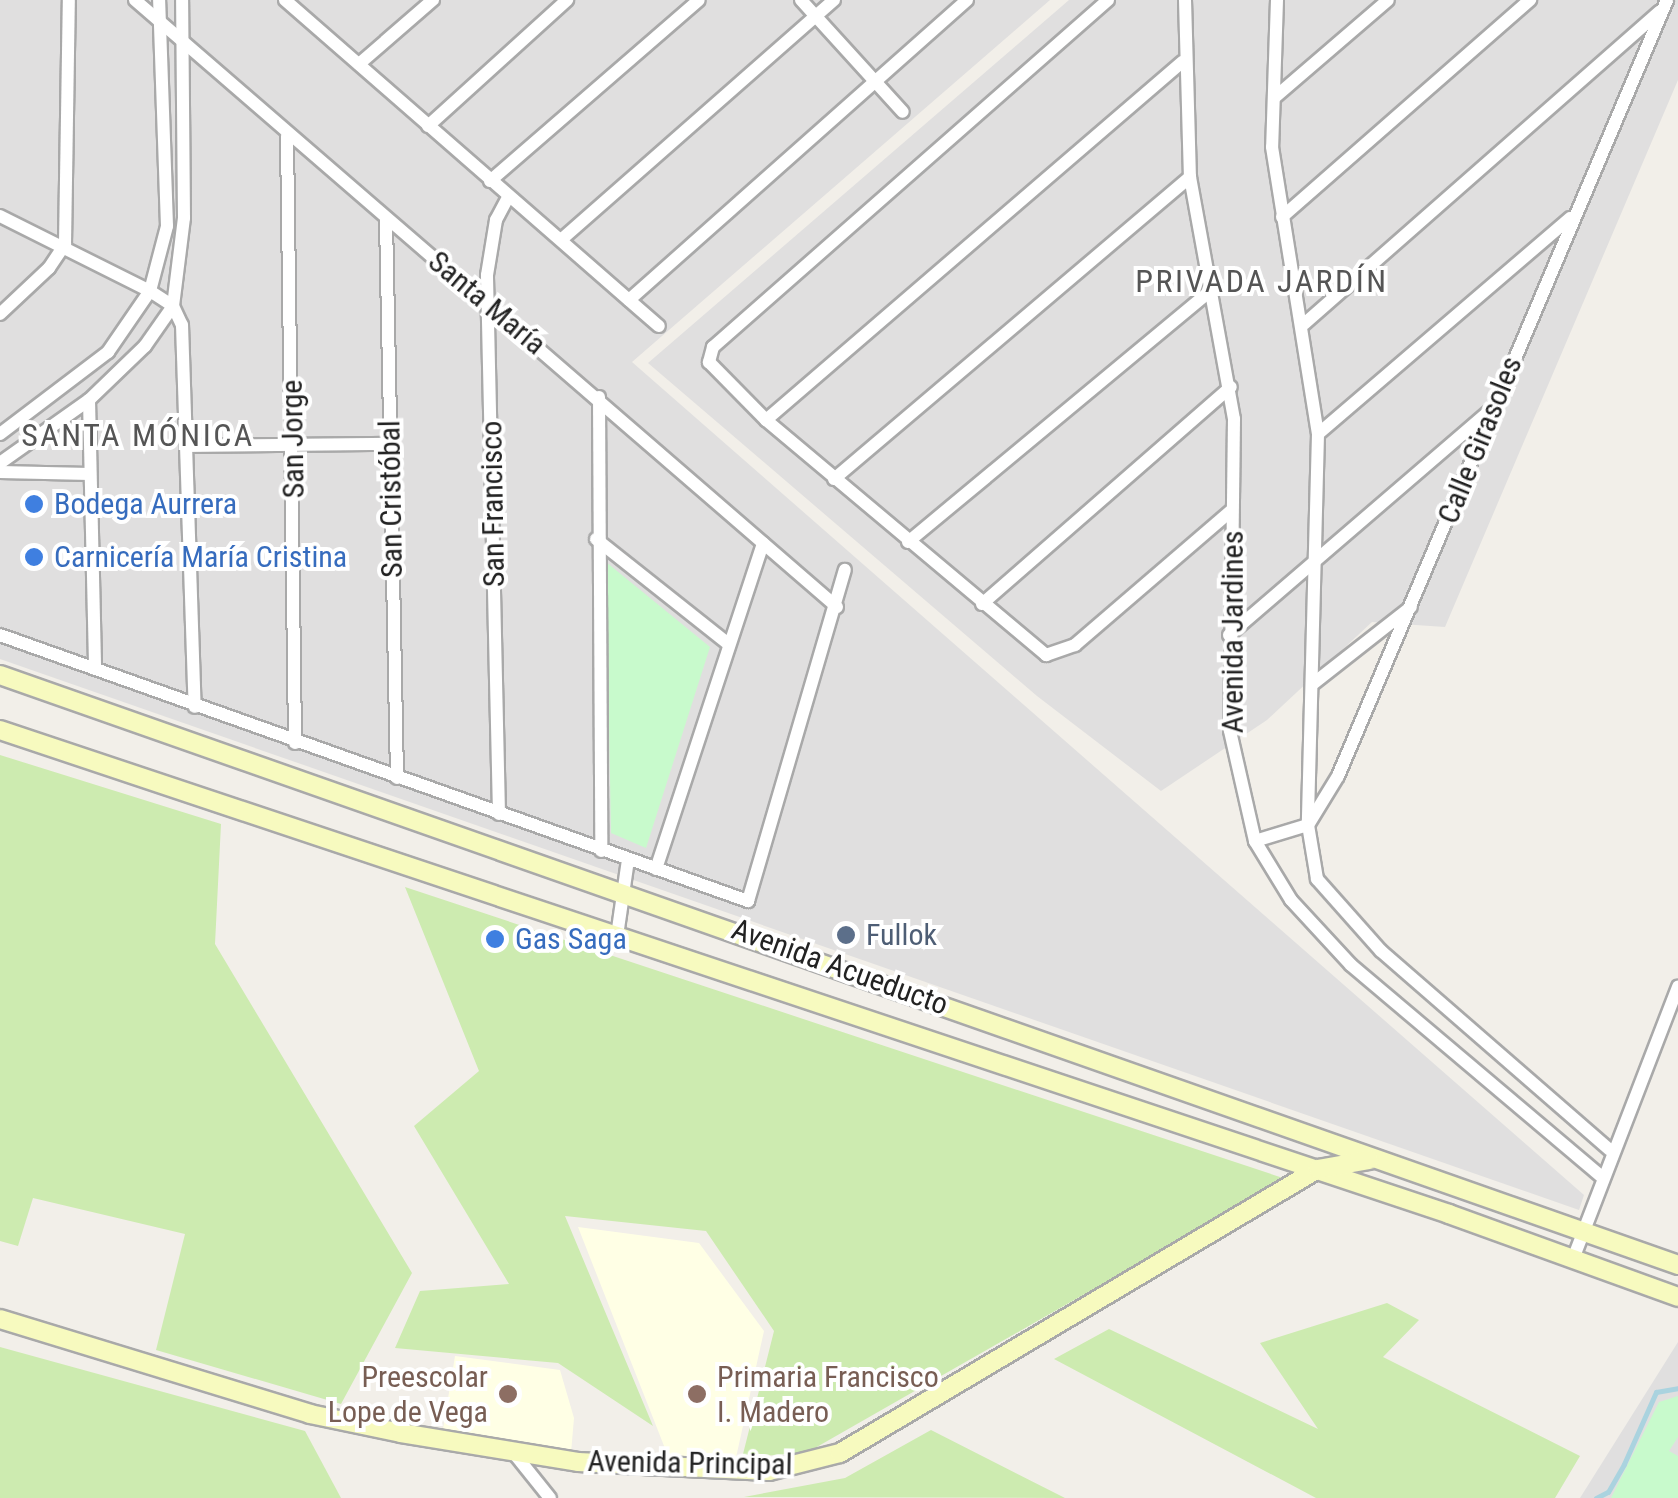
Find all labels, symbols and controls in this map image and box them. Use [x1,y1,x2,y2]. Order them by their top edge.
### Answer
street label: Santa María [421,244,553,362]
district label: PRIVADA JARDÍN [1135,262,1389,300]
street label: Calle Girasoles [1430,351,1530,529]
street label: San Jorge [274,379,312,499]
district label: SANTA MÓNICA [21,416,255,454]
street label: San Cristóbal [372,420,410,578]
street label: San Francisco [474,421,512,587]
place label: Bodega Aurrera [54,486,237,522]
marker: Bodega Aurrera [23,493,45,515]
street label: Avenida Jardines [1215,531,1251,733]
place label: Carnicería María Cristina [54,539,347,575]
marker: Carnicería María Cristina [23,546,45,568]
street label: Avenida Acueducto [727,911,953,1023]
place label: Fullok [866,917,937,953]
place label: Gas Saga [515,921,627,957]
marker: Fullok [835,924,857,946]
marker: Gas Saga [484,928,506,950]
place label: Preescolar Lope de Vega [328,1359,488,1430]
place label: Primaria Francisco I. Madero [717,1359,939,1430]
marker: Preescolar Lope de Vega [497,1383,519,1405]
marker: Primaria Francisco I. Madero [686,1383,708,1405]
street label: Avenida Principal [587,1443,793,1483]

